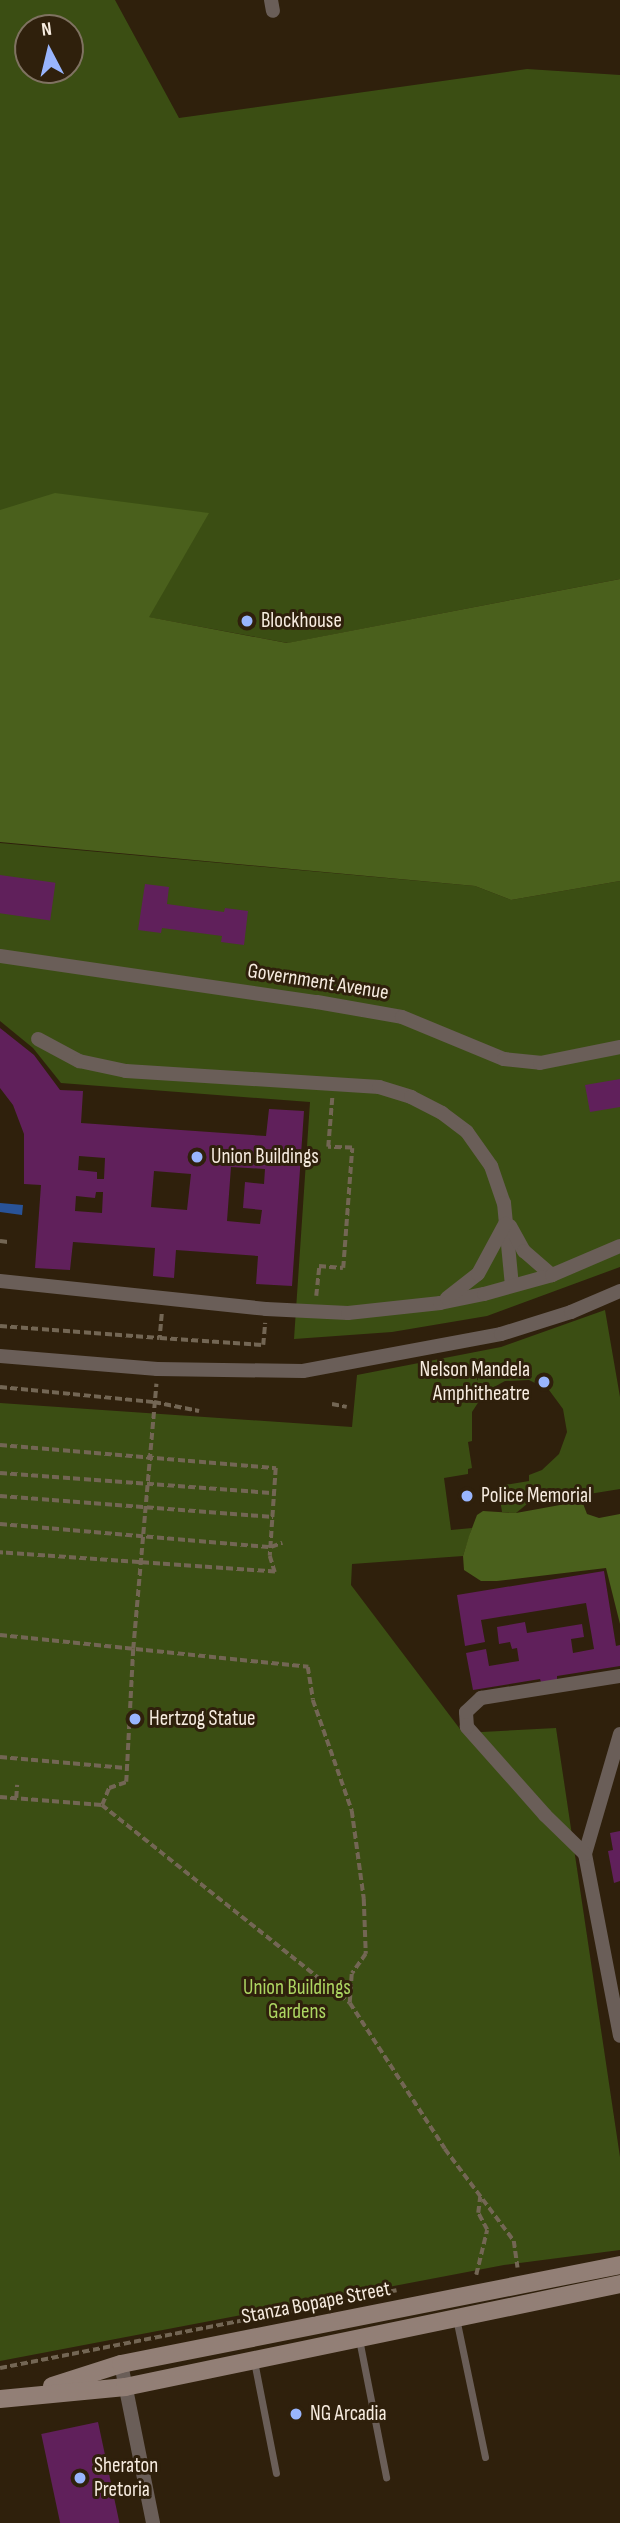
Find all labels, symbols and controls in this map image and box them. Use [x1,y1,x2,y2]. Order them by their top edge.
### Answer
north arrow [14,14,84,84]
text: N [40,18,53,42]
place label: Blockhouse [261,608,342,634]
marker: Blockhouse [239,613,255,629]
street label: Government Avenue [246,958,390,1006]
place label: Union Buildings [211,1144,319,1170]
marker: Union Buildings [189,1149,205,1165]
place label: Nelson Mandela Amphitheatre [420,1357,530,1407]
marker: Nelson Mandela Amphitheatre [536,1374,552,1390]
place label: Police Memorial [481,1483,592,1509]
marker: Police Memorial [459,1488,475,1504]
place label: Hertzog Statue [149,1706,256,1732]
marker: Hertzog Statue [127,1711,143,1727]
park label: Union Buildings Gardens [243,1975,351,2025]
street label: Stanza Bopape Street [240,2276,392,2330]
place label: NG Arcadia [310,2401,387,2427]
marker: NG Arcadia [288,2406,304,2422]
place label: Sheraton Pretoria [94,2453,158,2503]
marker: Sheraton Pretoria [72,2470,88,2486]

